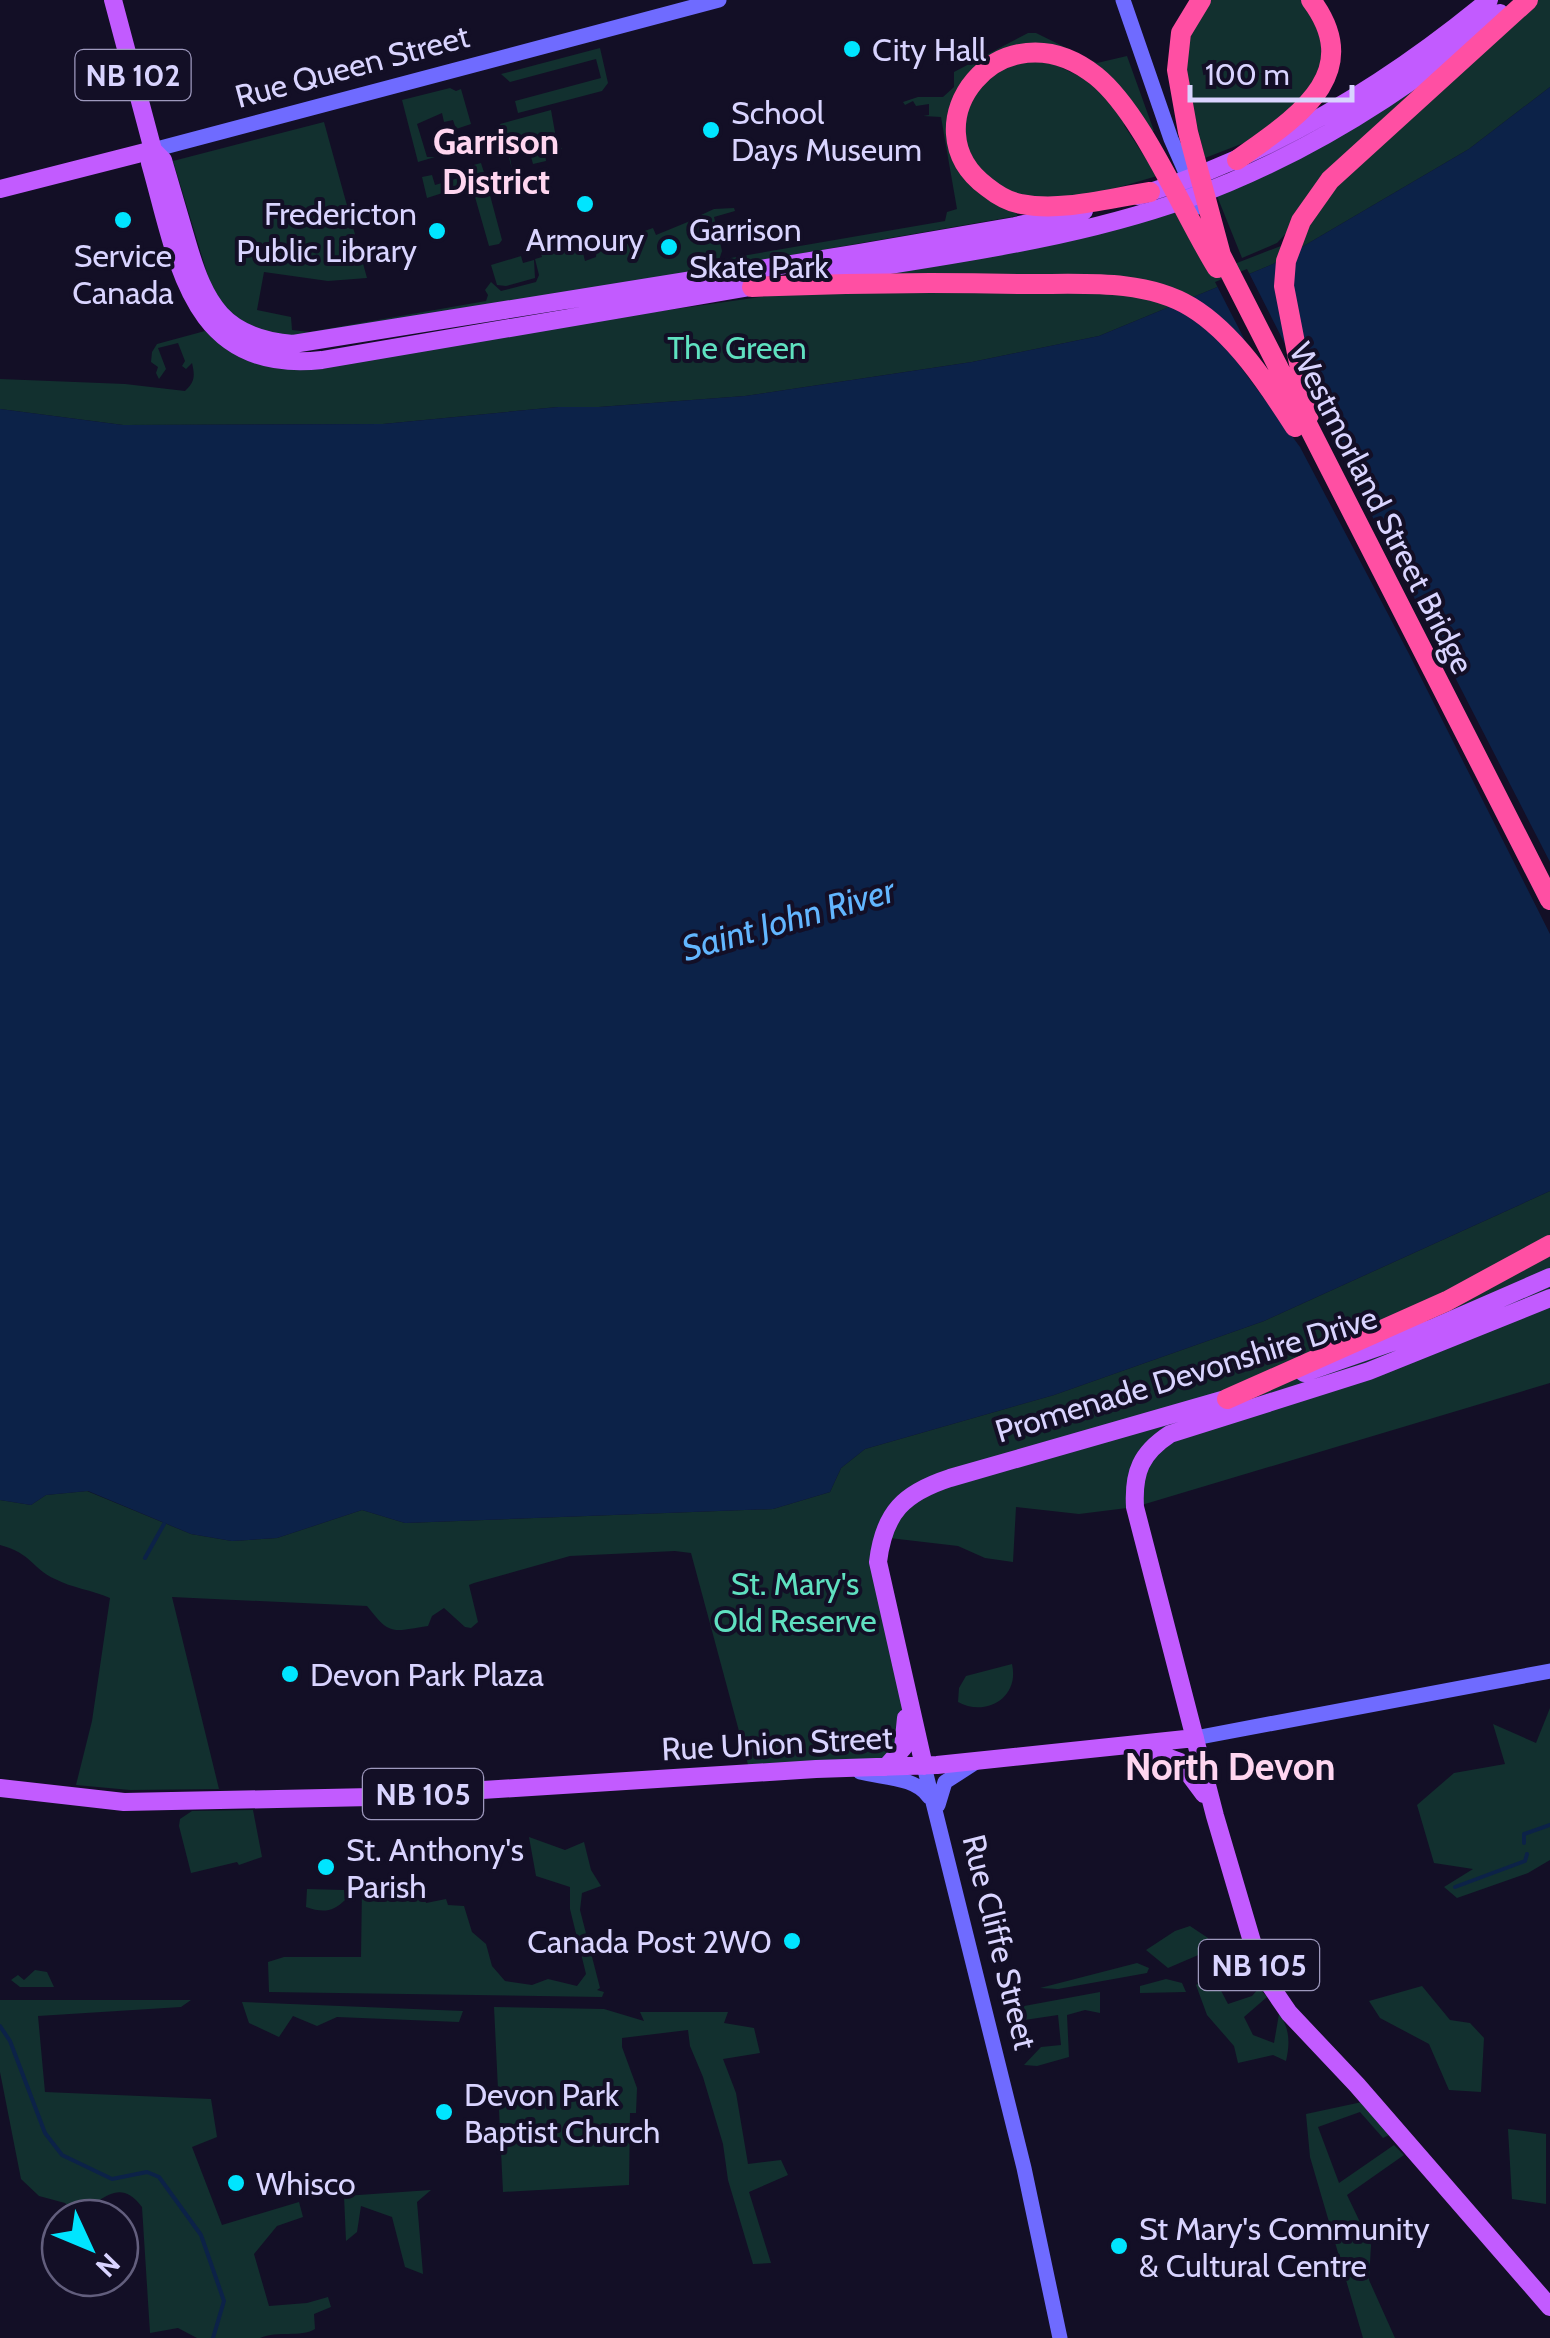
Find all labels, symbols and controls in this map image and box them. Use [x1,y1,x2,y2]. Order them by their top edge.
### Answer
street label: Rue Queen Street [231,16,473,116]
place label: City Hall [872,30,987,69]
marker: City Hall [841,38,863,60]
scale bar [1190,40,1352,102]
road number: NB 102 [76,50,190,100]
text: 100 m [1205,56,1290,93]
place label: School Days Museum [731,93,922,169]
marker: School Days Museum [700,119,722,141]
district label: Garrison District [433,120,559,203]
marker: Armoury [574,193,596,215]
place label: Fredericton Public Library [236,194,417,270]
marker: Service Canada [112,209,134,231]
place label: Garrison Skate Park [689,210,829,286]
marker: Fredericton Public Library [426,220,448,242]
place label: Armoury [526,220,644,259]
place label: Service Canada [72,236,174,312]
marker: Garrison Skate Park [658,236,680,258]
park label: The Green [667,328,807,367]
street label: Westmorland Street Bridge [1281,336,1483,680]
water label: Saint John River [677,868,901,970]
street label: Promenade Devonshire Drive [990,1297,1382,1451]
park label: St. Mary's Old Reserve [713,1564,877,1640]
place label: Devon Park Plaza [310,1655,544,1694]
marker: Devon Park Plaza [279,1663,301,1685]
street label: Rue Union Street [660,1717,894,1769]
district label: North Devon [1125,1743,1335,1790]
road number: NB 105 [363,1769,483,1819]
place label: St. Anthony's Parish [346,1830,524,1906]
street label: Rue Cliffe Street [954,1831,1046,2054]
marker: St. Anthony's Parish [315,1856,337,1878]
place label: Canada Post 2W0 [527,1922,772,1961]
marker: Canada Post 2W0 [781,1930,803,1952]
road number: NB 105 [1199,1940,1319,1990]
place label: Devon Park Baptist Church [464,2075,660,2151]
marker: Devon Park Baptist Church [433,2101,455,2123]
place label: Whisco [256,2164,356,2203]
marker: Whisco [225,2172,247,2194]
north arrow [40,2198,140,2298]
place label: St Mary's Community & Cultural Centre [1139,2209,1430,2285]
marker: St Mary's Community & Cultural Centre [1108,2235,1130,2257]
text: N [89,2246,127,2284]

